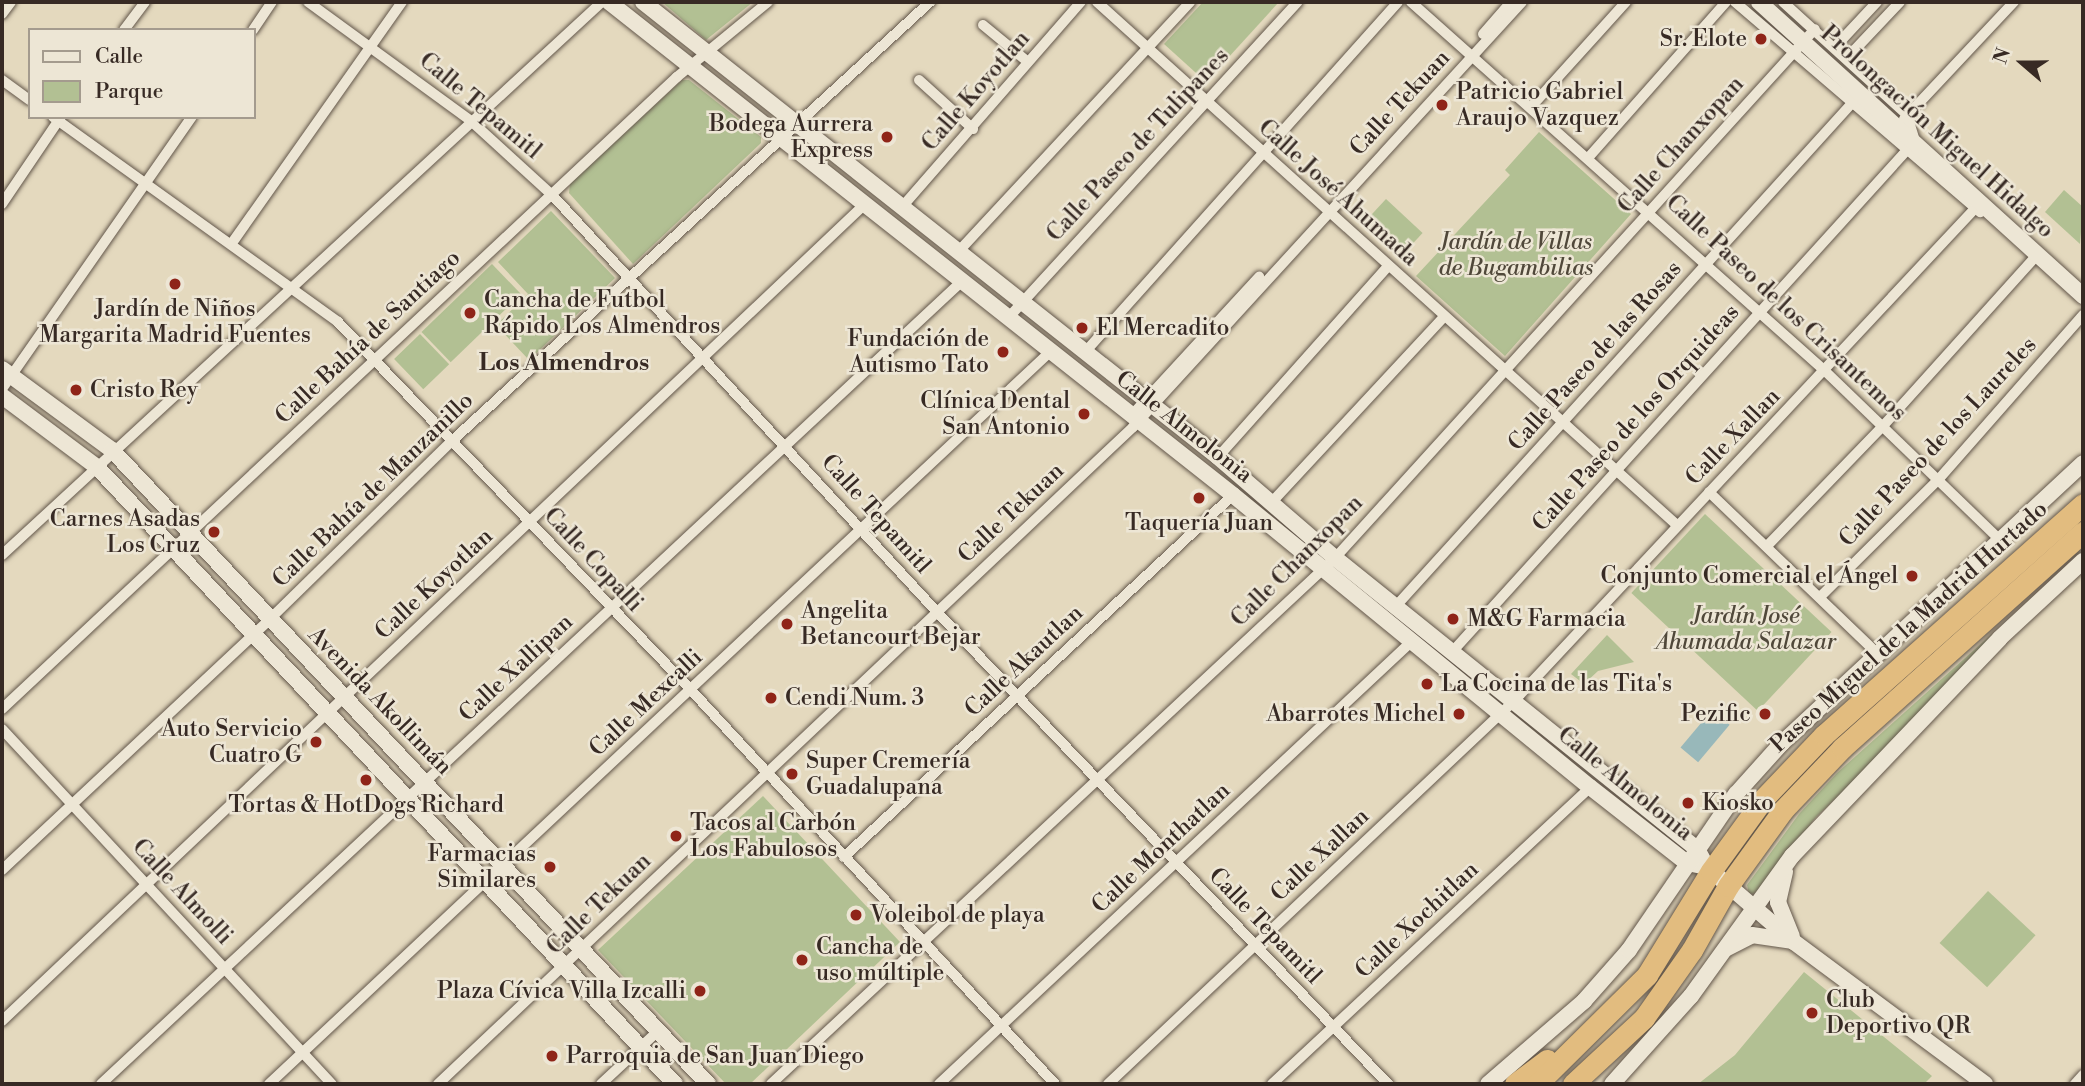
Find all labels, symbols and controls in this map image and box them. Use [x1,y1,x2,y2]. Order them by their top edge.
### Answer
street label: Prolongación Miguel Hidalgo [1815,20,2059,244]
street label: Calle Koyotlan [916,25,1036,157]
place label: Sr. Elote [1660,25,1747,53]
legend [28,28,256,119]
north arrow [1987,28,2057,98]
marker: Sr. Elote [1753,31,1769,47]
street label: Calle Paseo de Tulipanes [1041,43,1235,247]
text: Calle [95,44,143,70]
street label: Calle Tekuan [1344,44,1456,162]
text: N [1988,45,2016,67]
street label: Calle Tepamitl [413,47,547,165]
street label: Calle Chanxopan [1612,71,1750,219]
place label: Patricio Gabriel Araujo Vazquez [1456,78,1623,132]
text: Parque [95,79,163,105]
marker: Patricio Gabriel Araujo Vazquez [1434,97,1450,113]
place label: Bodega Aurrera Express [709,110,873,164]
street label: Calle José Ahumada [1252,114,1424,272]
marker: Bodega Aurrera Express [879,129,895,145]
street label: Calle Paseo de los Crisantemos [1660,189,1912,427]
park label: Jardín de Villas de Bugambilias [1439,228,1593,282]
street label: Calle Bahía de Santiago [270,244,466,430]
street label: Calle Paseo de las Rosas [1502,255,1688,457]
marker: Jardín de Niños Margarita Madrid Fuentes [167,276,183,292]
place label: Cancha de Futbol Rápido Los Almendros [484,286,720,340]
place label: Jardín de Niños Margarita Madrid Fuentes [39,295,311,349]
street label: Calle Paseo de los Orquideas [1527,299,1745,537]
marker: Cancha de Futbol Rápido Los Almendros [462,305,478,321]
place label: El Mercadito [1096,314,1229,342]
marker: El Mercadito [1074,320,1090,336]
place label: Fundación de Autismo Tato [847,325,989,379]
street label: Calle Paseo de los Laureles [1834,331,2042,553]
marker: Fundación de Autismo Tato [995,344,1011,360]
district label: Los Almendros [479,350,649,378]
street label: Calle Almolonia [1110,365,1258,489]
place label: Cristo Rey [90,376,198,404]
marker: Cristo Rey [68,382,84,398]
street label: Calle Xallan [1680,383,1786,491]
street label: Calle Bahía de Manzanillo [267,387,479,593]
place label: Clínica Dental San Antonio [920,387,1070,441]
marker: Clínica Dental San Antonio [1076,406,1092,422]
street label: Calle Tepamitl [815,449,937,579]
street label: Calle Tekuan [952,457,1070,569]
street label: Calle Chanxopan [1225,489,1369,633]
marker: Taquería Juan [1191,490,1207,506]
street label: Paseo Miguel de la Madrid Hurtado [1765,495,2053,759]
street label: Calle Copalli [538,502,648,618]
place label: Carnes Asadas Los Cruz [50,505,200,559]
place label: Taquería Juan [1125,509,1273,537]
street label: Calle Koyotlan [370,523,498,645]
marker: Carnes Asadas Los Cruz [206,524,222,540]
place label: Conjunto Comercial el Ángel [1600,562,1898,590]
marker: Conjunto Comercial el Ángel [1904,568,1920,584]
place label: Angelita Betancourt Bejar [801,597,981,651]
street label: Calle Akautlan [959,599,1089,723]
park label: Jardín José Ahumada Salazar [1656,602,1836,656]
place label: M&G Farmacia [1467,605,1626,633]
street label: Calle Xallipan [454,608,578,728]
marker: M&G Farmacia [1445,611,1461,627]
marker: Angelita Betancourt Bejar [779,616,795,632]
street label: Avenida Akollimán [302,621,458,781]
street label: Calle Mexcalli [584,644,708,762]
place label: La Cocina de las Tita's [1441,670,1672,698]
marker: La Cocina de las Tita's [1419,676,1435,692]
place label: Cendi Num. 3 [785,684,924,712]
marker: Cendi Num. 3 [763,690,779,706]
place label: Abarrotes Michel [1266,700,1445,728]
place label: Pezific [1681,700,1751,728]
marker: Abarrotes Michel [1451,706,1467,722]
marker: Pezific [1757,706,1773,722]
place label: Auto Servicio Cuatro G [161,715,302,769]
street label: Calle Almolonia [1552,721,1698,847]
marker: Auto Servicio Cuatro G [308,734,324,750]
place label: Super Cremería Guadalupana [806,747,970,801]
marker: Super Cremería Guadalupana [784,766,800,782]
marker: Tortas & HotDogs Richard [358,772,374,788]
street label: Calle Monthatlan [1086,777,1236,919]
place label: Kiosko [1702,789,1774,817]
place label: Tortas & HotDogs Richard [228,791,504,819]
marker: Kiosko [1680,795,1696,811]
street label: Calle Xallan [1265,803,1375,907]
place label: Tacos al Carbón Los Fabulosos [690,809,856,863]
marker: Tacos al Carbón Los Fabulosos [668,828,684,844]
street label: Calle Almolli [126,833,238,951]
place label: Farmacias Similares [428,840,536,894]
street label: Calle Tekuan [541,847,657,961]
street label: Calle Xochitlan [1350,856,1484,984]
marker: Farmacias Similares [542,859,558,875]
street label: Calle Tepamitl [1203,862,1327,990]
place label: Voleibol de playa [870,901,1045,929]
marker: Voleibol de playa [848,907,864,923]
place label: Cancha de uso múltiple [816,933,944,987]
marker: Cancha de uso múltiple [794,952,810,968]
place label: Plaza Cívica Villa Izcalli [437,977,686,1005]
marker: Plaza Cívica Villa Izcalli [692,983,708,999]
place label: Club Deportivo QR [1826,986,1970,1040]
marker: Club Deportivo QR [1804,1005,1820,1021]
place label: Parroquia de San Juan Diego [566,1042,864,1070]
marker: Parroquia de San Juan Diego [544,1048,560,1064]

